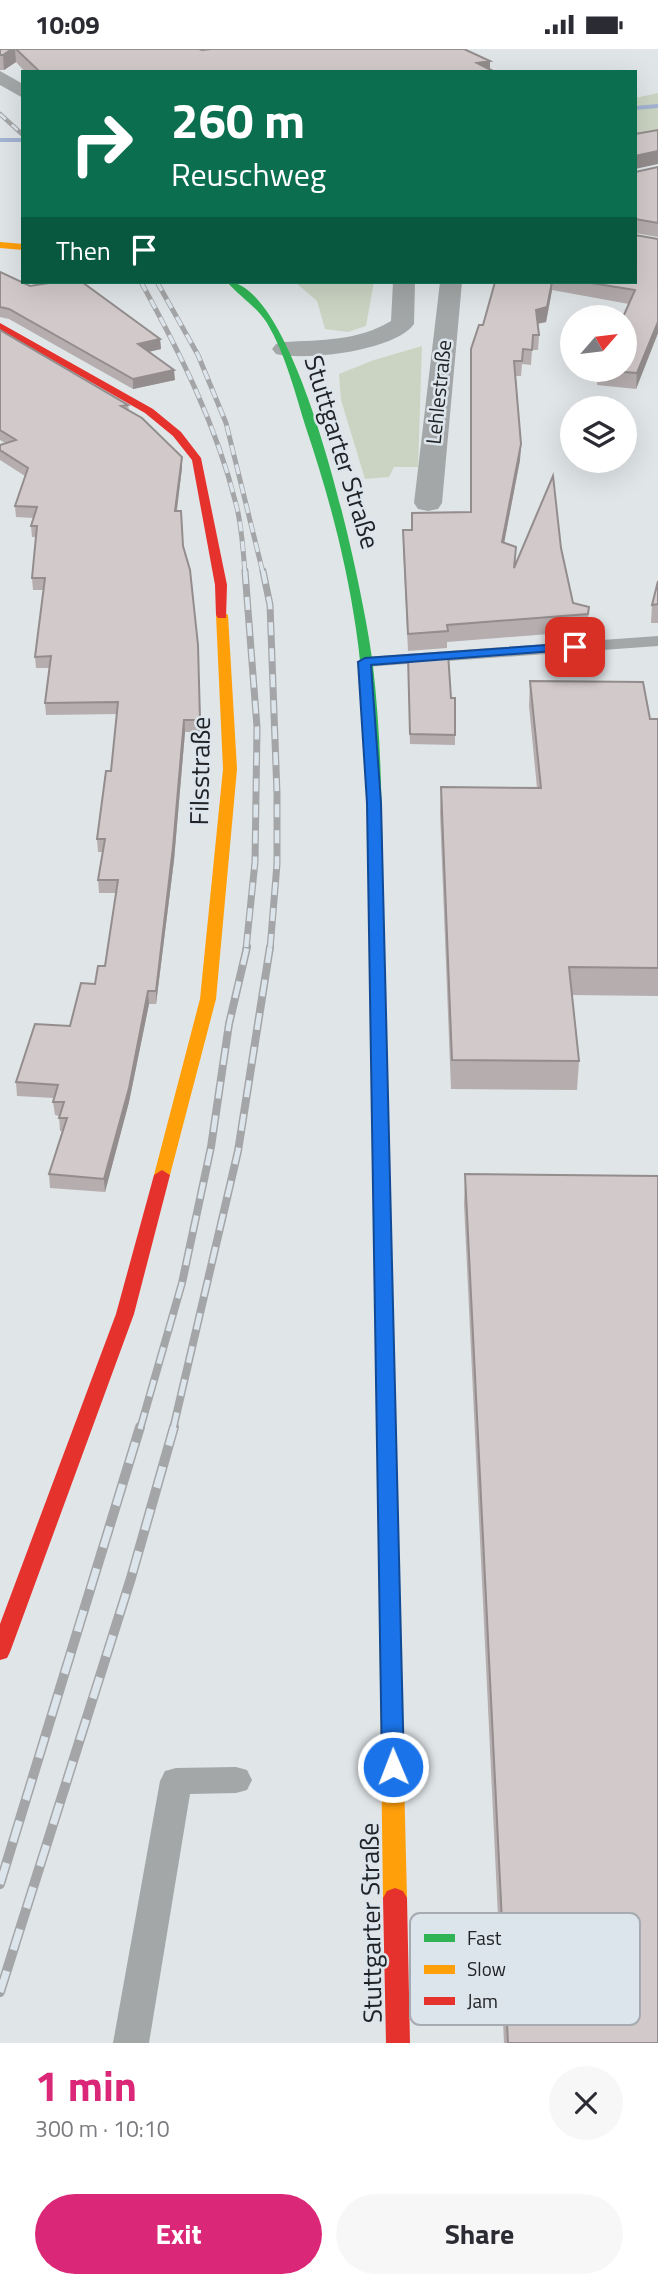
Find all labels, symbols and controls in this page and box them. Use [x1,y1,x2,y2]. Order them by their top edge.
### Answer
text: 10:09 [35,5,100,44]
text: 260 m [171,82,305,157]
icon: right [56,98,147,189]
text: Reuschweg [171,150,326,198]
text: Then [56,231,111,270]
icon: arrive [125,231,163,269]
north arrow [560,305,637,381]
map controls [560,305,637,473]
street label: Lehlestraße [417,338,459,446]
street label: Stuttgarter Straße [295,350,390,553]
button: layers [560,396,637,473]
pin [545,617,605,677]
icon: arrive [556,628,594,666]
street label: Filsstraße [179,716,220,826]
position arrow [356,1730,430,1804]
street label: Stuttgarter Straße [349,1822,392,2024]
legend [410,1913,640,2025]
text: Fast [467,1923,502,1952]
text: Slow [467,1954,506,1983]
text: Jam [467,1986,498,2015]
text: 1 min [35,2053,137,2117]
button: close [549,2066,623,2140]
text: 300 m · 10:10 [35,2111,170,2146]
button: Exit [35,2194,322,2274]
button: Share [336,2194,623,2274]

